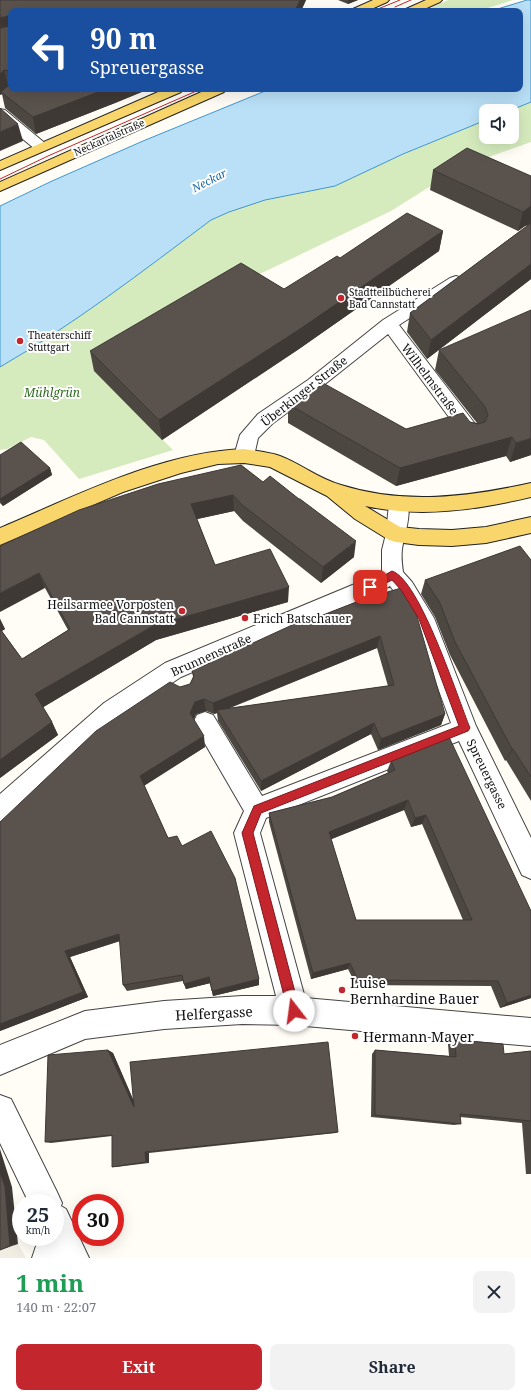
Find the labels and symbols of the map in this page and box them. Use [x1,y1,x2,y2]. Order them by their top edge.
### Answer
street label: Neckartalstraße [71,115,147,159]
water label: Neckar [188,165,230,196]
place label: Stadtteilbücherei Bad Cannstatt [349,285,432,311]
marker: Stadtteilbücherei Bad Cannstatt [336,293,346,303]
place label: Theaterschiff Stuttgart [28,328,92,354]
marker: Theaterschiff Stuttgart [15,336,25,346]
street label: Wilhelmstraße [398,340,462,418]
street label: Überkinger Straße [257,352,351,430]
park label: Mühlgrün [23,384,80,401]
pin [353,570,387,604]
place label: Heilsarmee Vorposten Bad Cannstatt [47,596,174,627]
marker: Heilsarmee Vorposten Bad Cannstatt [177,606,187,616]
place label: Erich Batschauer [253,610,351,627]
marker: Erich Batschauer [240,613,250,623]
street label: Brunnenstraße [168,630,254,680]
street label: Spreuergasse [463,736,511,812]
place label: Luise Bernhardine Bauer [350,973,479,1008]
marker: Luise Bernhardine Bauer [337,985,347,995]
position arrow [273,990,315,1032]
street label: Helfergasse [175,1001,253,1025]
place label: Hermann Mayer [363,1027,474,1046]
marker: Hermann Mayer [350,1031,360,1041]
speed limit sign: 30 [72,1194,124,1246]

